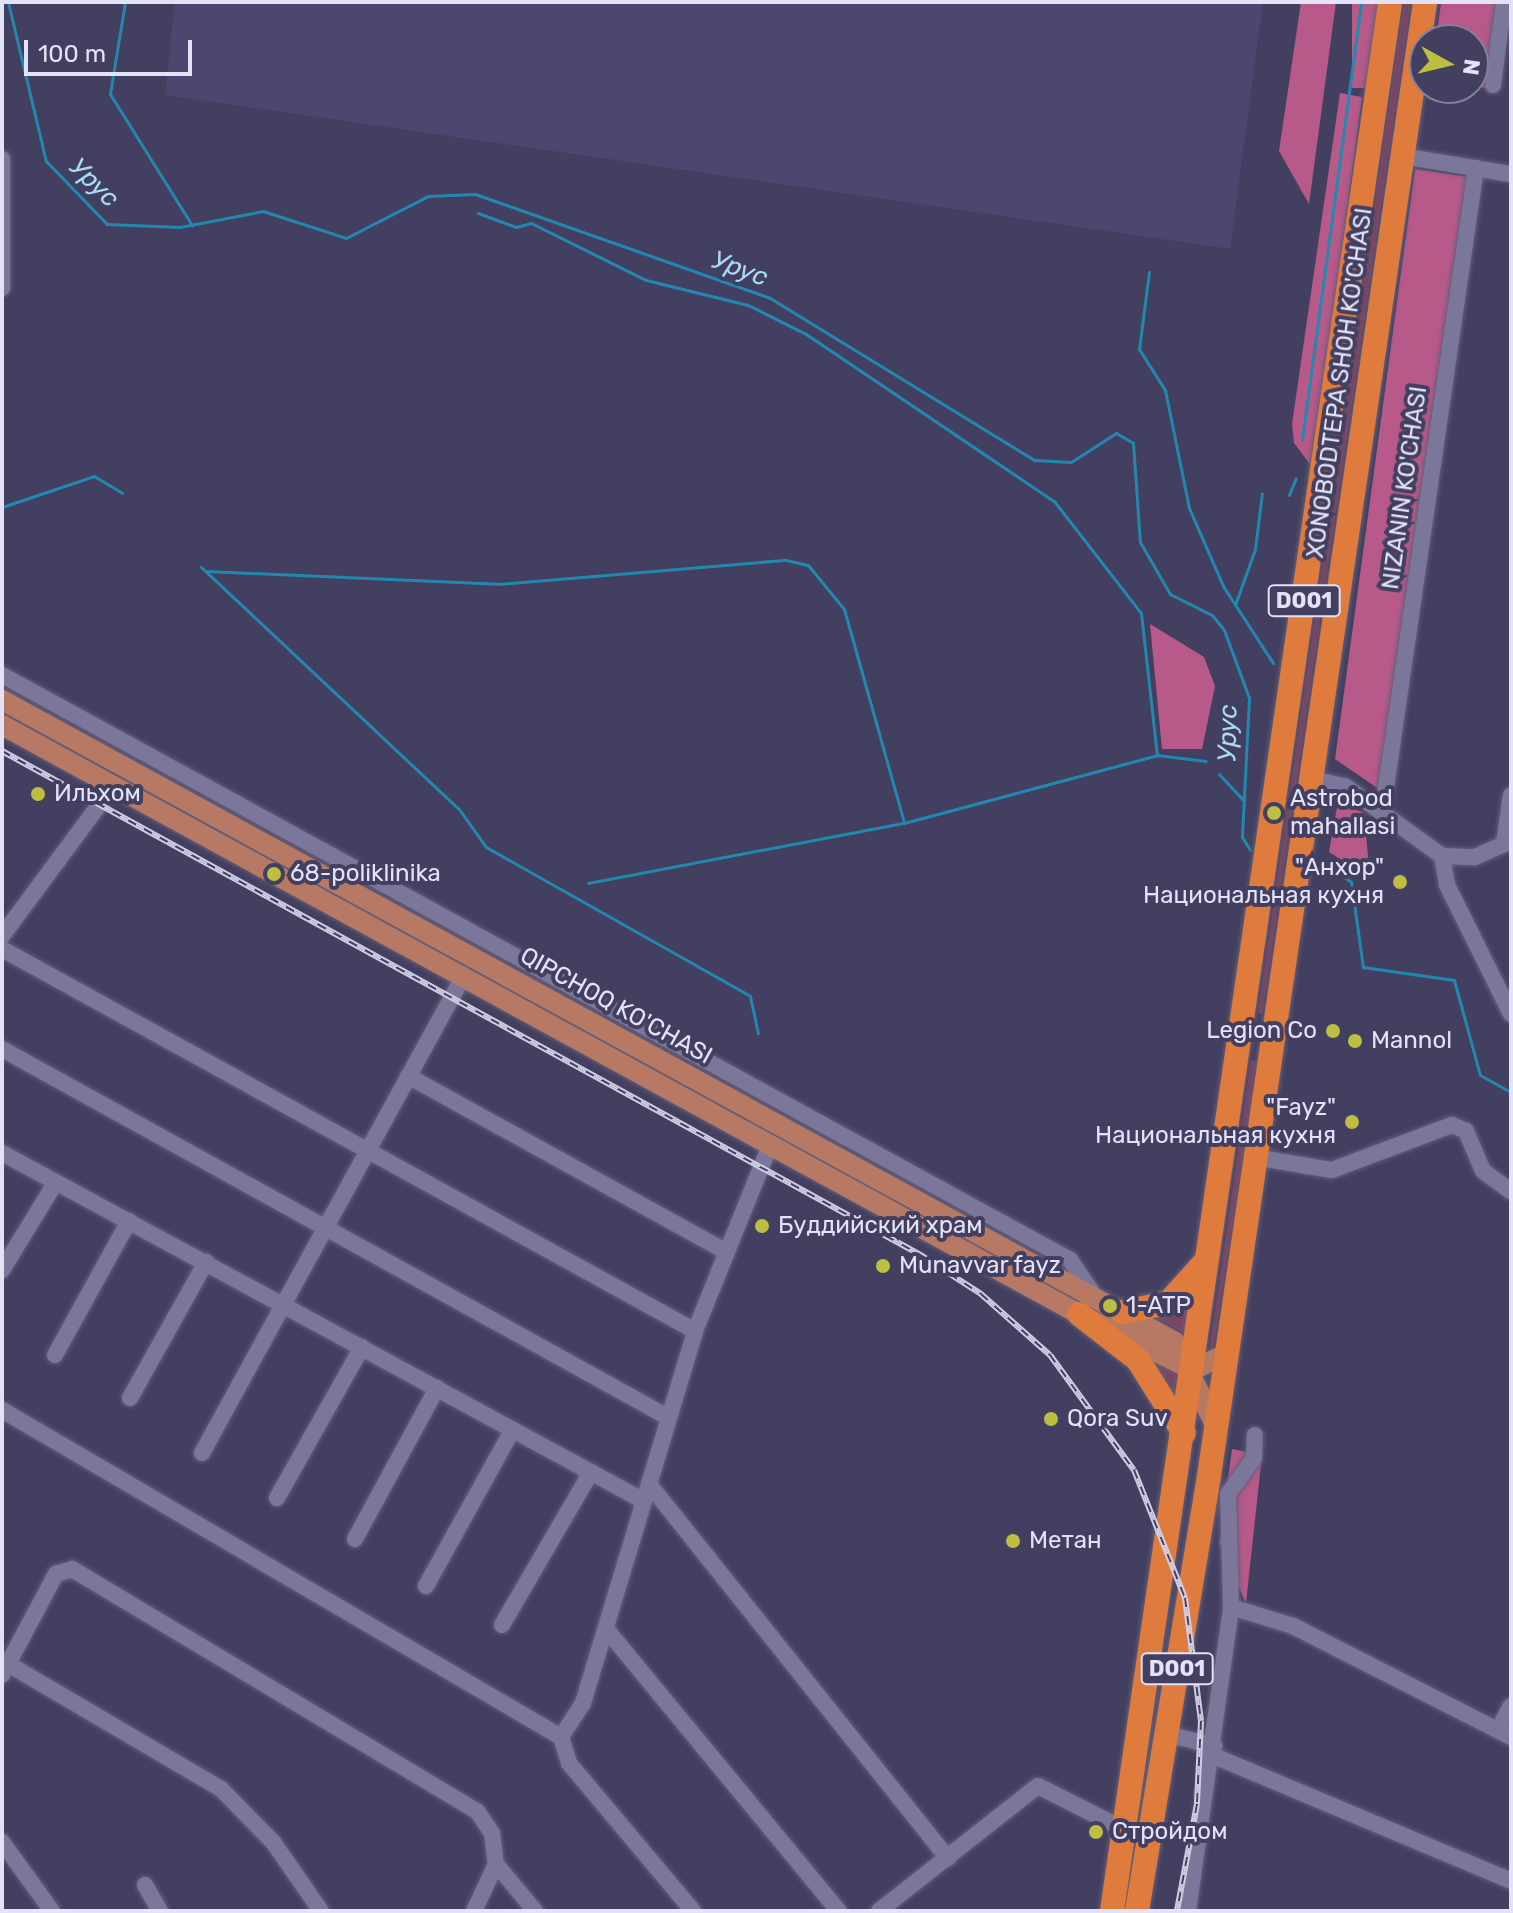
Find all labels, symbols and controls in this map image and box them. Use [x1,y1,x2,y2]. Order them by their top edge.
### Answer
scale bar [28,24,196,74]
north arrow [1409,24,1489,104]
text: 100 m [38,40,106,68]
text: N [1457,57,1486,77]
water label: Урус [63,152,125,214]
street label: XONOBODTEPA SHOH KO'CHASI [1301,206,1379,560]
water label: Урус [708,245,772,293]
street label: NIZANIN KO'CHASI [1376,385,1434,591]
road number: D001 [1266,583,1342,619]
water label: Урус [1212,704,1244,762]
place label: Ильхом [54,780,141,808]
marker: Ильхом [29,785,47,803]
place label: Astrobod mahallasi [1290,785,1395,841]
marker: Astrobod mahallasi [1265,804,1283,822]
place label: "Анхор" Национальная кухня [1143,854,1384,910]
place label: 68-poliklinika [290,860,441,888]
marker: 68-poliklinika [265,865,283,883]
marker: "Анхор" Национальная кухня [1391,873,1409,891]
street label: QIPCHOQ KO'CHASI [515,941,717,1071]
place label: Legion Co [1206,1017,1317,1045]
marker: Legion Co [1324,1022,1342,1040]
place label: Mannol [1371,1027,1452,1055]
marker: Mannol [1346,1032,1364,1050]
place label: "Fayz" Национальная кухня [1095,1094,1336,1150]
marker: "Fayz" Национальная кухня [1343,1113,1361,1131]
place label: Буддийский храм [778,1212,983,1240]
marker: Буддийский храм [753,1217,771,1235]
place label: Munavvar fayz [899,1252,1062,1280]
marker: Munavvar fayz [874,1257,892,1275]
place label: 1-ATP [1126,1292,1191,1320]
marker: 1-ATP [1101,1297,1119,1315]
place label: Qora Suv [1067,1405,1168,1433]
marker: Qora Suv [1042,1410,1060,1428]
place label: Метан [1029,1527,1102,1555]
marker: Метан [1004,1532,1022,1550]
road number: D001 [1139,1651,1215,1687]
place label: Стройдом [1112,1818,1228,1846]
marker: Стройдом [1087,1823,1105,1841]

